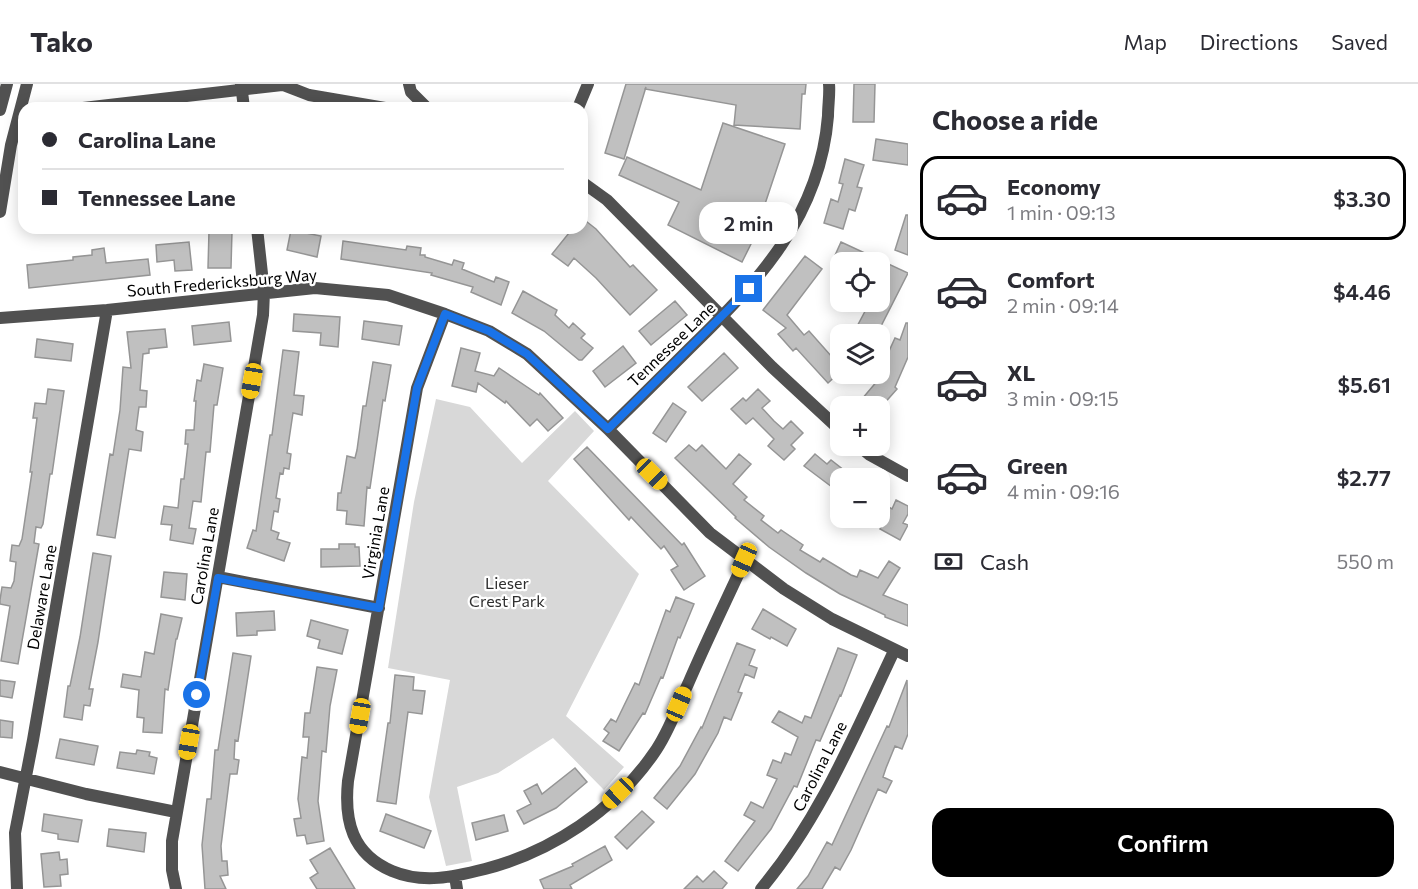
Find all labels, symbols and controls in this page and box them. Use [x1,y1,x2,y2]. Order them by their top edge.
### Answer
text: Tako [30,24,93,58]
text: Map [1124,29,1167,54]
text: Directions [1200,29,1298,54]
text: Saved [1331,29,1388,54]
text: Choose a ride [932,103,1098,136]
text: Carolina Lane [78,126,216,153]
icon: car [935,171,989,225]
text: Economy [1007,173,1101,200]
text: Tennessee Lane [78,184,236,211]
text: $3.30 [1333,185,1391,212]
text: 1 min · 09:13 [1007,200,1116,224]
callout: 2 min [700,202,798,244]
text: 2 min [724,211,773,235]
map controls [830,252,890,528]
button: locate [830,252,890,312]
street label: South Fredericksburg Way [126,264,318,300]
icon: car [935,264,989,318]
text: Comfort [1007,266,1095,293]
route end [735,275,762,302]
text: $4.46 [1333,278,1391,305]
text: 2 min · 09:14 [1007,293,1119,317]
street label: Tennessee Lane [623,298,719,390]
button: layers [830,324,890,384]
icon: car [935,357,989,411]
text: XL [1007,359,1035,386]
car [240,362,264,400]
text: $5.61 [1337,371,1391,398]
text: 3 min · 09:15 [1007,386,1119,410]
button: + [830,396,890,456]
icon: car [935,450,989,504]
text: Green [1007,452,1068,479]
car [633,455,671,493]
text: $2.77 [1337,464,1391,491]
button: − [830,468,890,528]
text: 4 min · 09:16 [1007,479,1120,503]
street label: Virginia Lane [357,485,393,581]
street label: Carolina Lane [186,506,222,606]
car [728,540,760,580]
street label: Delaware Lane [22,543,60,651]
icon: cash [932,545,965,578]
text: Cash [980,548,1029,575]
text: 550 m [1337,549,1394,573]
park label: Lieser Crest Park [469,573,545,610]
route start [183,681,210,708]
car [664,684,694,724]
car [348,697,372,735]
street label: Carolina Lane [788,718,850,814]
car [177,723,201,761]
car [599,774,637,812]
button: Confirm [932,808,1394,877]

